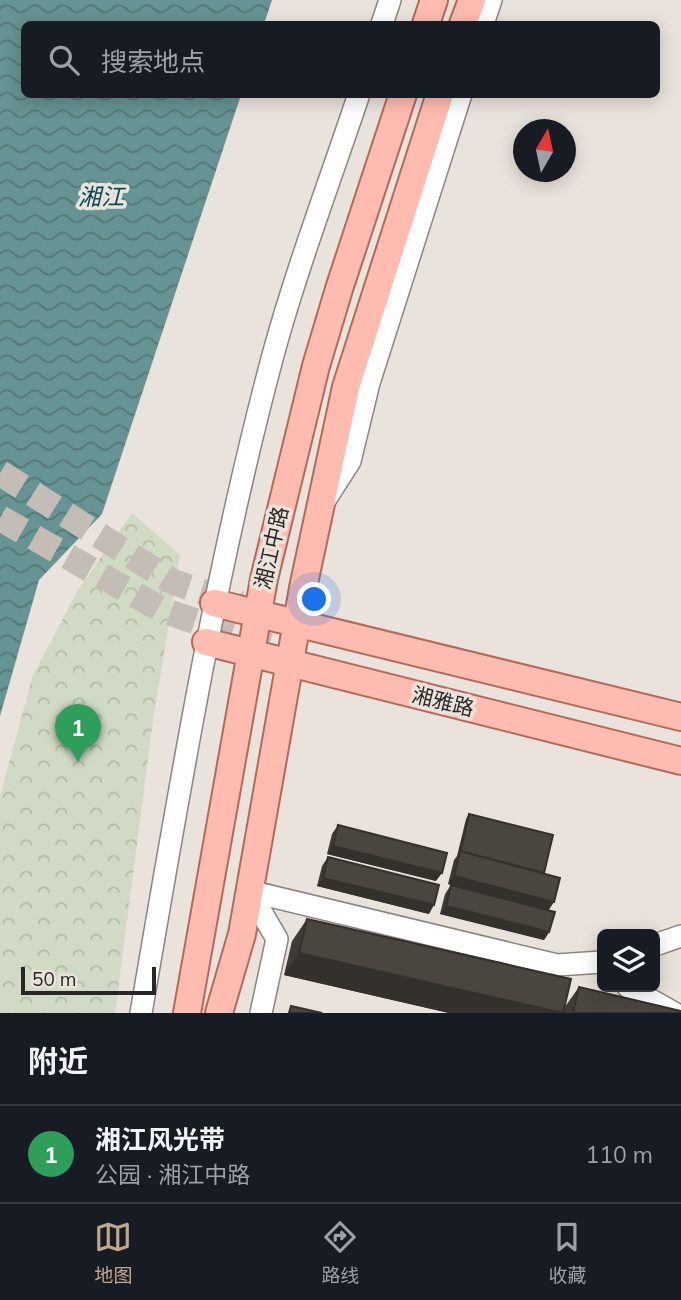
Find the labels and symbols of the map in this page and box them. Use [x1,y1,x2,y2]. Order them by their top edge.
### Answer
north arrow [513,119,576,182]
water label: 湘江 [78,182,127,211]
street label: 湘江中路 [249,504,293,592]
your location [297,582,331,616]
street label: 湘雅路 [410,681,477,721]
pin: 1 [55,704,101,762]
scale bar [21,964,156,996]

